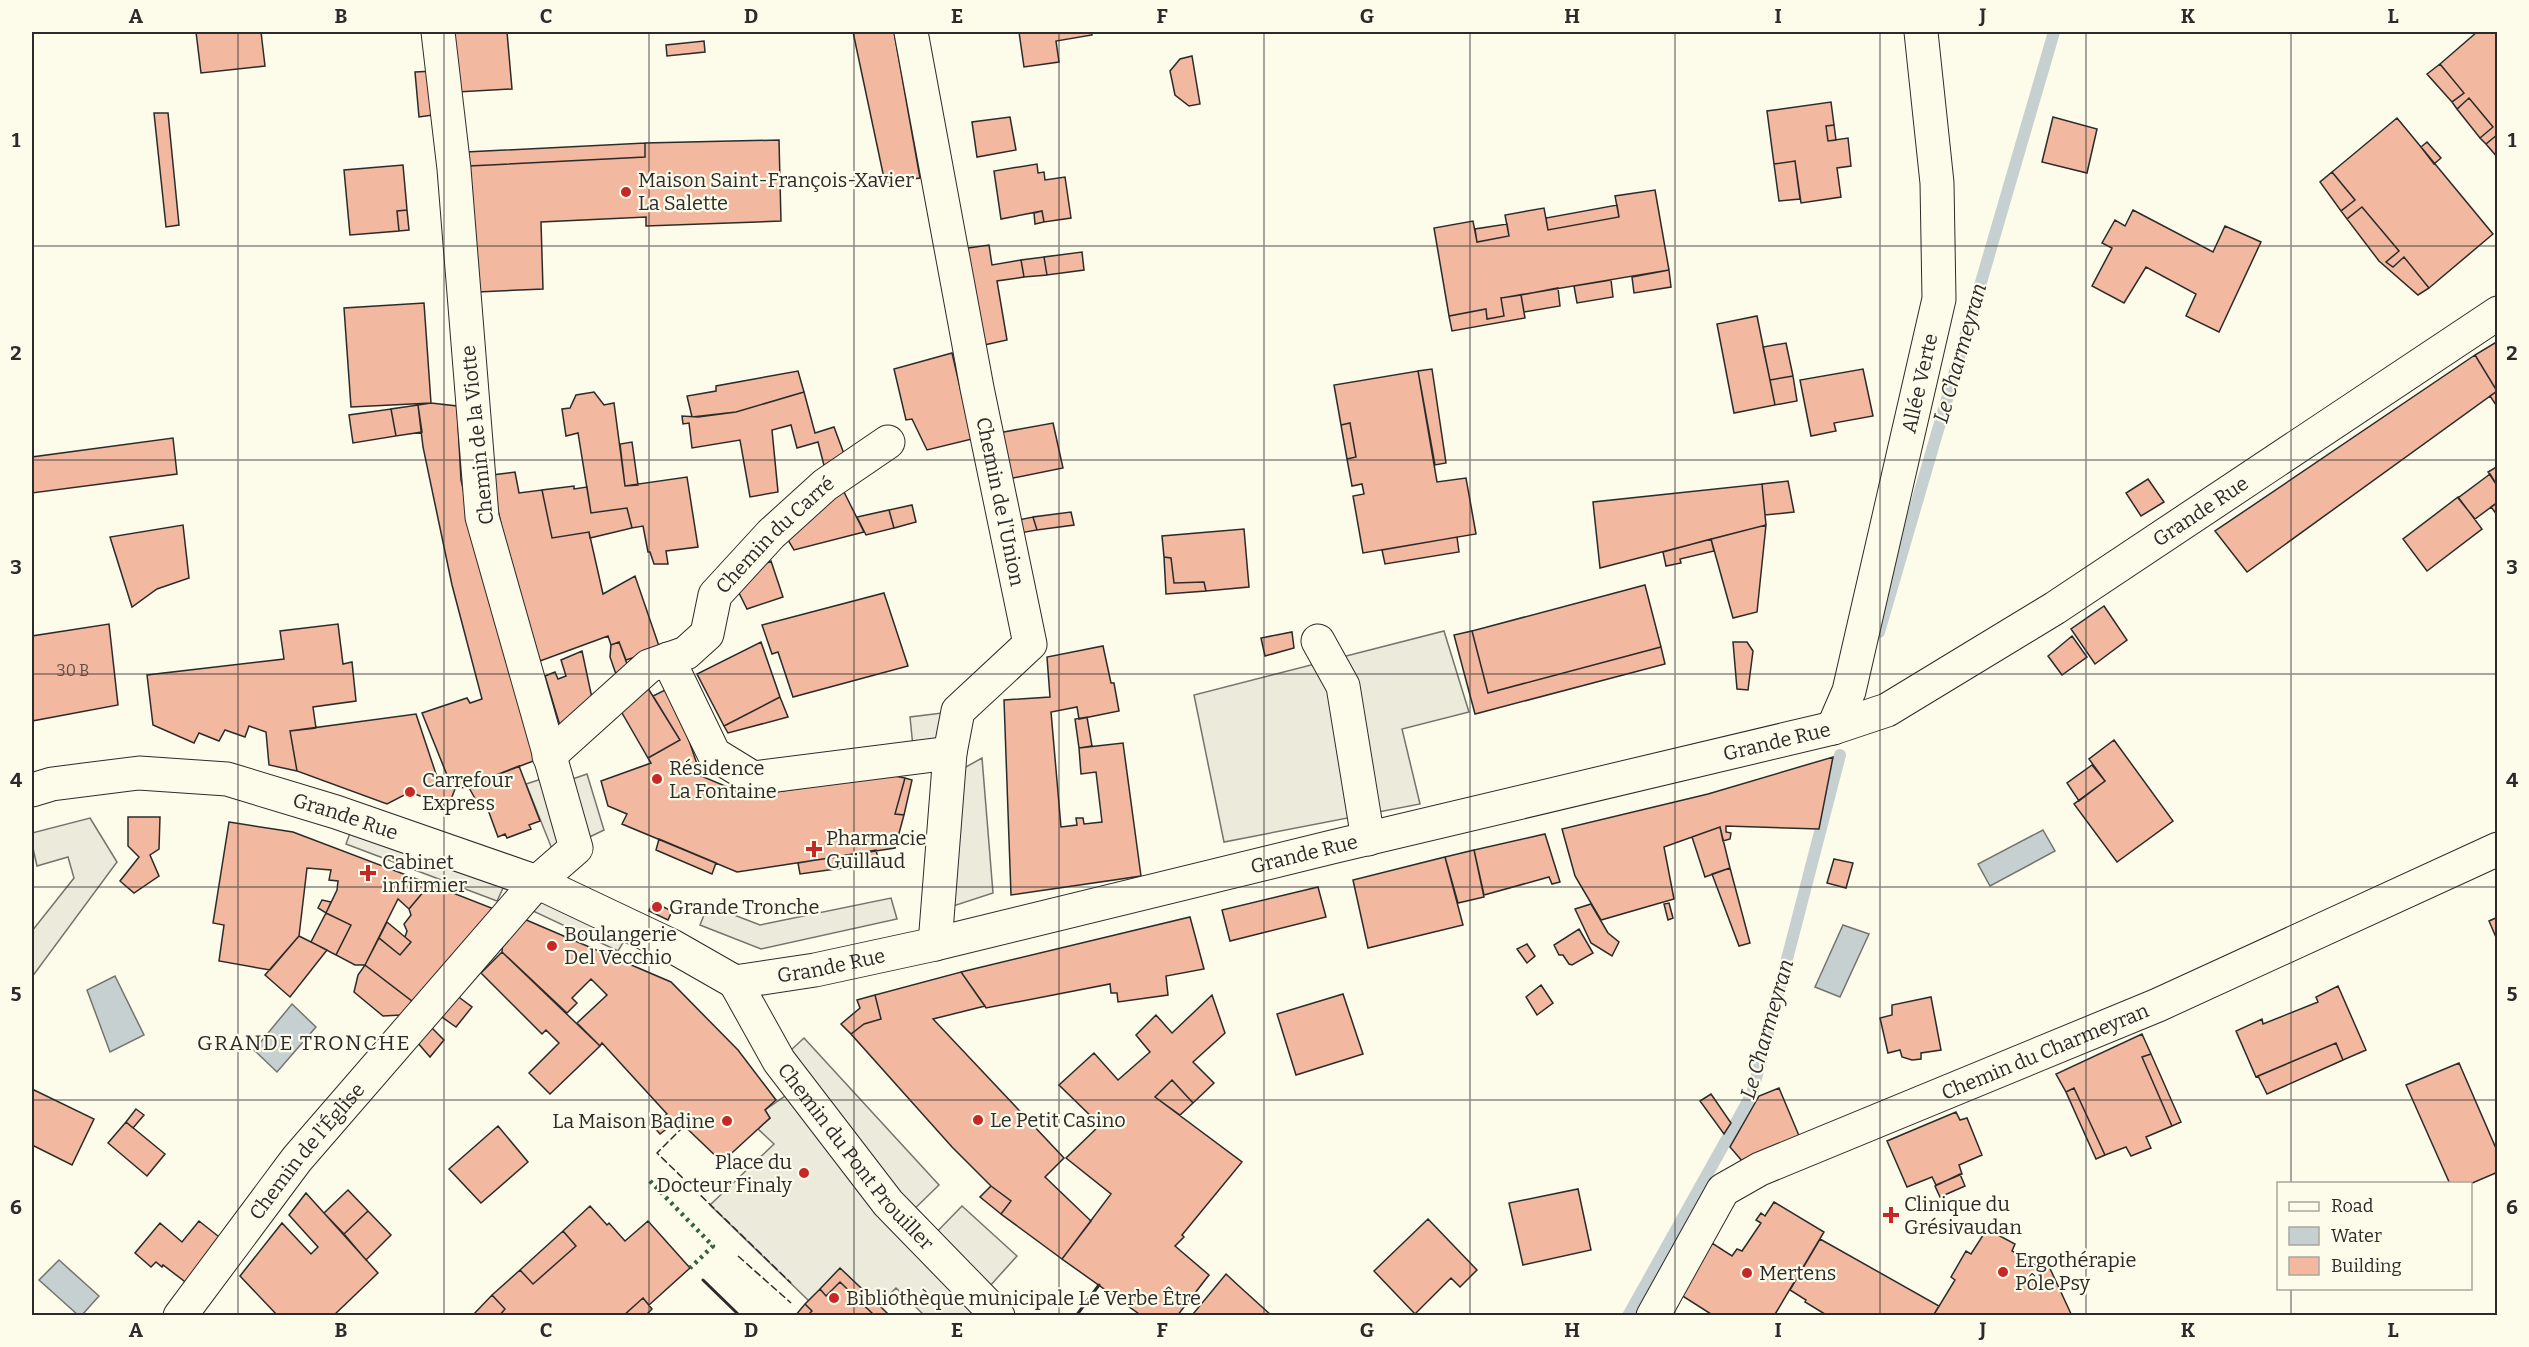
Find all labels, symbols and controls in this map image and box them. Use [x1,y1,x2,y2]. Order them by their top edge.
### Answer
text: A [129,4,144,28]
text: B [335,4,348,28]
text: C [540,4,552,28]
text: D [744,4,758,28]
text: E [951,4,963,28]
text: F [1156,4,1168,28]
text: G [1360,4,1374,28]
text: H [1564,4,1580,28]
text: I [1774,4,1782,28]
text: J [1979,4,1987,28]
text: K [2181,4,2196,28]
text: L [2387,4,2399,28]
text: 1 [12,128,21,152]
text: 1 [2508,128,2517,152]
place label: Maison Saint-François-Xavier La Salette [638,168,914,215]
marker: Maison Saint-François-Xavier La Salette [619,185,633,199]
water label: Le Charmeyran [1928,280,1992,426]
street label: Allée Verte [1897,331,1943,435]
text: 2 [10,341,22,365]
text: 2 [2506,341,2518,365]
street label: Chemin de la Viotte [456,344,498,526]
street label: Chemin de l'Union [971,415,1030,589]
street label: Chemin du Carré [711,471,838,598]
street label: Grande Rue [2148,471,2253,551]
text: 3 [10,555,22,579]
text: 3 [2506,555,2518,579]
house number: 30 B [57,661,89,680]
street label: Grande Rue [1721,717,1833,766]
place label: Résidence La Fontaine [669,756,777,803]
text: 4 [10,768,22,792]
place label: Carrefour Express [422,768,513,815]
text: 4 [2506,768,2518,792]
marker: Résidence La Fontaine [650,772,664,786]
marker: Carrefour Express [403,785,417,799]
street label: Grande Rue [290,788,401,845]
place label: Pharmacie Guillaud [826,826,927,873]
street label: Grande Rue [1248,829,1360,879]
marker: Pharmacie Guillaud [807,842,821,856]
place label: Cabinet infirmier [382,850,467,897]
marker: Cabinet infirmier [359,864,377,882]
place label: Grande Tronche [669,895,819,919]
marker: Grande Tronche [650,900,664,914]
place label: Boulangerie Del Vecchio [564,922,677,969]
marker: Boulangerie Del Vecchio [545,939,559,953]
street label: Grande Rue [775,943,887,988]
water label: Le Charmeyran [1735,956,1799,1102]
text: 5 [11,982,22,1006]
text: 5 [2507,982,2518,1006]
street label: Chemin du Charmeyran [1938,998,2153,1105]
district label: GRANDE TRONCHE [197,1030,411,1056]
street label: Chemin du Pont Prouiller [773,1058,939,1255]
street label: Chemin de l'Église [244,1078,370,1224]
place label: Le Petit Casino [990,1108,1126,1132]
place label: La Maison Badine [552,1109,715,1133]
marker: Le Petit Casino [971,1113,985,1127]
marker: La Maison Badine [720,1114,734,1128]
place label: Place du Docteur Finaly [657,1150,792,1197]
marker: Place du Docteur Finaly [797,1166,811,1180]
legend [2277,1182,2472,1290]
place label: Clinique du Grésivaudan [1904,1192,2022,1239]
text: 6 [10,1195,22,1219]
text: Road [2331,1195,2374,1217]
text: 6 [2506,1195,2518,1219]
marker: Clinique du Grésivaudan [1882,1206,1900,1224]
text: Water [2331,1225,2382,1247]
place label: Ergothérapie Pôle Psy [2015,1248,2136,1295]
text: Building [2331,1255,2402,1277]
place label: Mertens [1759,1261,1836,1285]
marker: Ergothérapie Pôle Psy [1996,1265,2010,1279]
marker: Mertens [1740,1266,1754,1280]
place label: Bibliothèque municipale Le Verbe Être [846,1286,1201,1310]
marker: Bibliothèque municipale Le Verbe Être [827,1291,841,1305]
text: A [129,1318,144,1342]
text: B [335,1318,348,1342]
text: C [540,1318,552,1342]
text: D [744,1318,758,1342]
text: E [951,1318,963,1342]
text: F [1156,1318,1168,1342]
text: G [1360,1318,1374,1342]
text: H [1564,1318,1580,1342]
text: I [1774,1318,1782,1342]
text: J [1979,1318,1987,1342]
text: K [2181,1318,2196,1342]
text: L [2387,1318,2399,1342]

